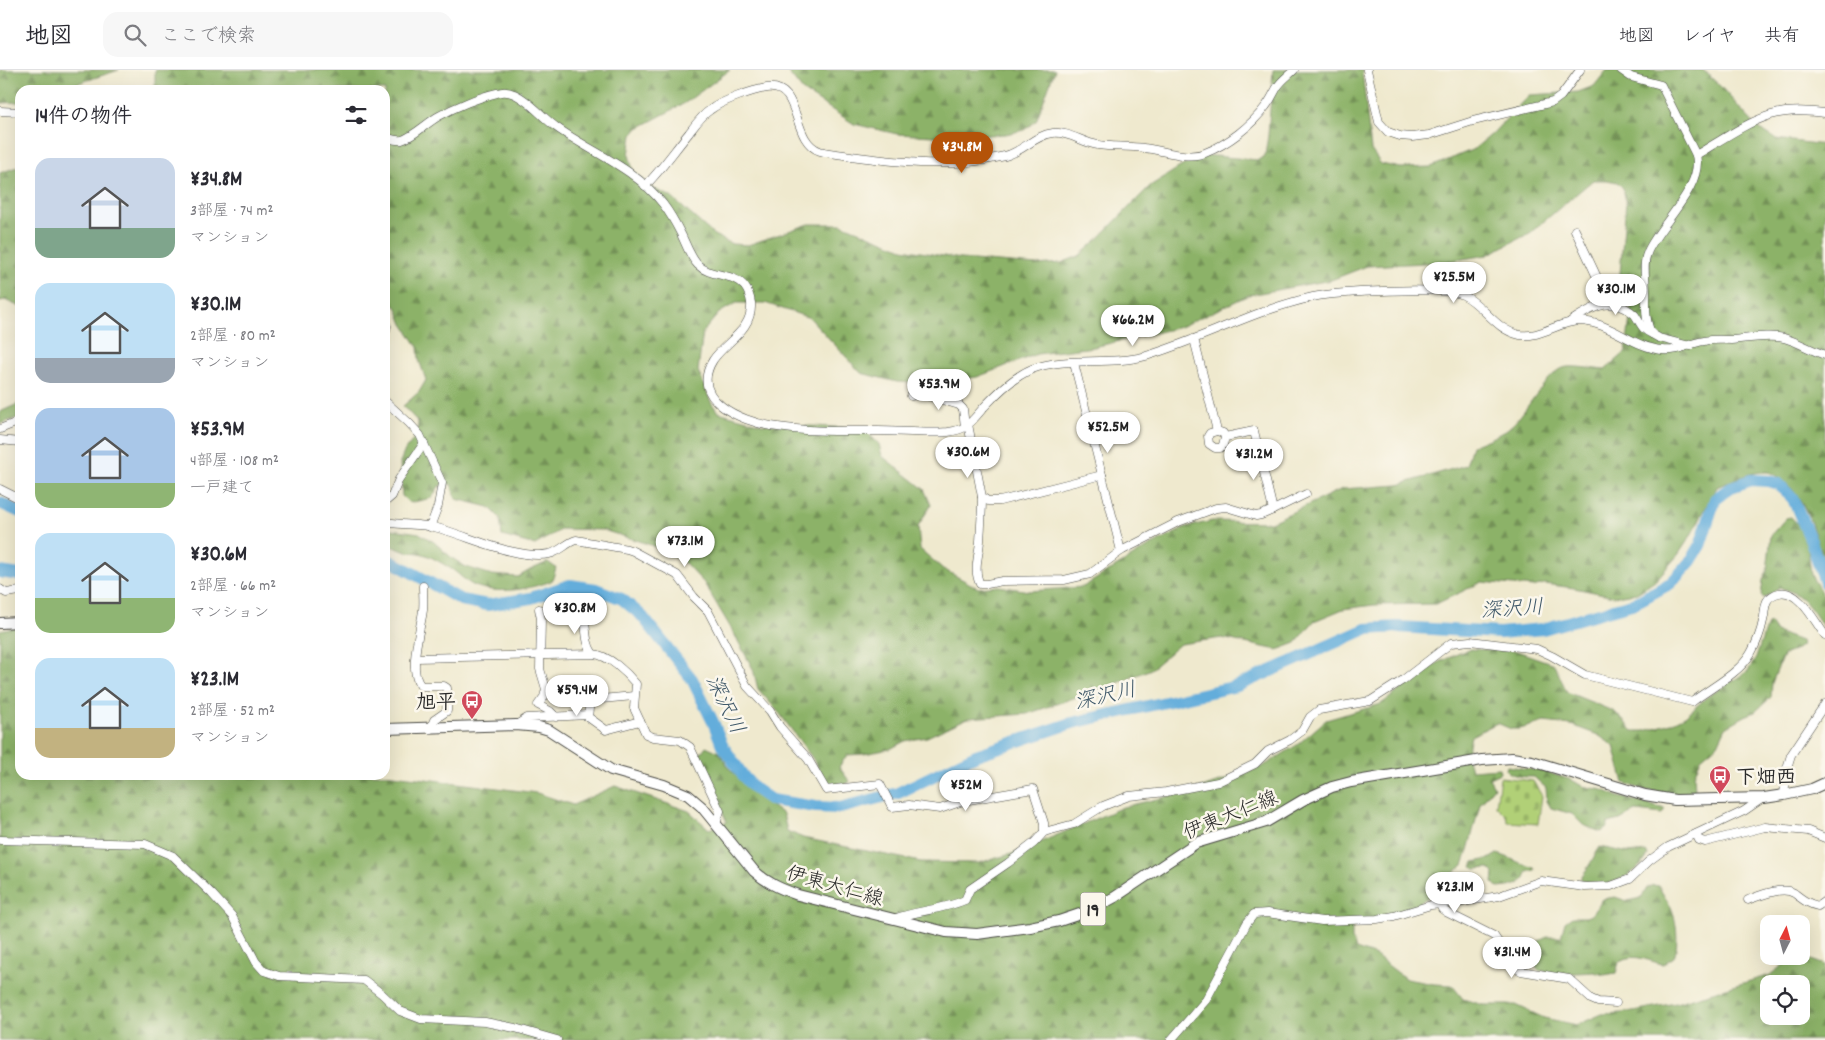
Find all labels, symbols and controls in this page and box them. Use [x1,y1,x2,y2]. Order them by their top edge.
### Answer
search box [103,12,453,57]
text: 地図 [25,21,73,55]
icon: search [121,21,149,49]
text: ここで検索 [161,24,256,51]
text: 地図 [1619,25,1655,50]
text: レイヤ [1683,25,1736,50]
text: 共有 [1764,25,1800,50]
icon: filters [342,101,370,129]
text: 14件の物件 [35,103,132,133]
pin: ¥34.8M [921,132,1003,174]
text: ¥34.8M [942,136,982,159]
text: ¥34.8M [190,166,242,196]
icon: home [75,178,135,238]
text: 3部屋 · 74 m² [190,200,273,223]
text: マンション [190,227,269,250]
pin: ¥25.5M [1413,262,1495,304]
text: ¥25.5M [1433,266,1475,289]
pin: ¥30.1M [1575,274,1657,316]
text: ¥30.1M [1596,278,1636,301]
text: ¥30.1M [190,291,241,321]
icon: home [75,303,135,363]
pin: ¥66.2M [1092,304,1174,347]
text: ¥66.2M [1112,309,1154,332]
text: 2部屋 · 80 m² [190,325,276,348]
text: マンション [190,352,269,375]
pin: ¥53.9M [898,368,980,411]
text: ¥53.9M [918,373,960,396]
pin: ¥52.5M [1067,412,1149,454]
text: ¥53.9M [190,416,245,446]
text: ¥52.5M [1087,416,1129,439]
icon: home [75,428,135,488]
pin: ¥30.6M [927,436,1009,479]
pin: ¥31.2M [1213,438,1295,481]
text: ¥30.6M [946,441,990,464]
text: ¥31.2M [1235,443,1273,466]
text: 4部屋 · 108 m² [190,450,279,473]
text: 一戸建て [190,477,254,500]
pin: ¥73.1M [644,526,726,568]
text: ¥73.1M [667,530,703,553]
text: ¥30.6M [190,541,247,571]
icon: home [75,553,135,613]
text: 2部屋 · 66 m² [190,575,276,598]
pin: ¥30.8M [534,592,616,635]
water label: 深沢川 [1480,594,1545,628]
text: ¥30.8M [554,597,596,620]
text: マンション [190,602,269,625]
text: ¥23.1M [190,666,239,696]
water label: 深沢川 [696,670,751,740]
pin: ¥59.4M [536,674,618,717]
water label: 深沢川 [1072,676,1140,720]
icon: home [75,678,135,738]
text: ¥59.4M [556,679,598,702]
bus stop icon: 旭平 [460,689,484,720]
place label: 旭平 [416,690,456,718]
text: 2部屋 · 52 m² [190,700,275,723]
text: マンション [190,727,269,750]
bus stop icon: 下畑西 [1708,764,1732,795]
place label: 下畑西 [1736,765,1796,793]
pin: ¥52M [936,770,996,812]
text: ¥52M [950,774,982,797]
street label: 伊東大仁線 [1180,785,1283,848]
street label: 伊東大仁線 [782,861,886,915]
pin: ¥23.1M [1414,872,1496,914]
text: ¥23.1M [1436,876,1474,899]
road number: 19 [1080,892,1106,926]
north arrow [1760,915,1810,965]
map controls [1760,915,1810,1025]
pin: ¥31.4M [1471,936,1553,979]
text: ¥31.4M [1493,941,1531,964]
button: locate [1760,975,1810,1025]

